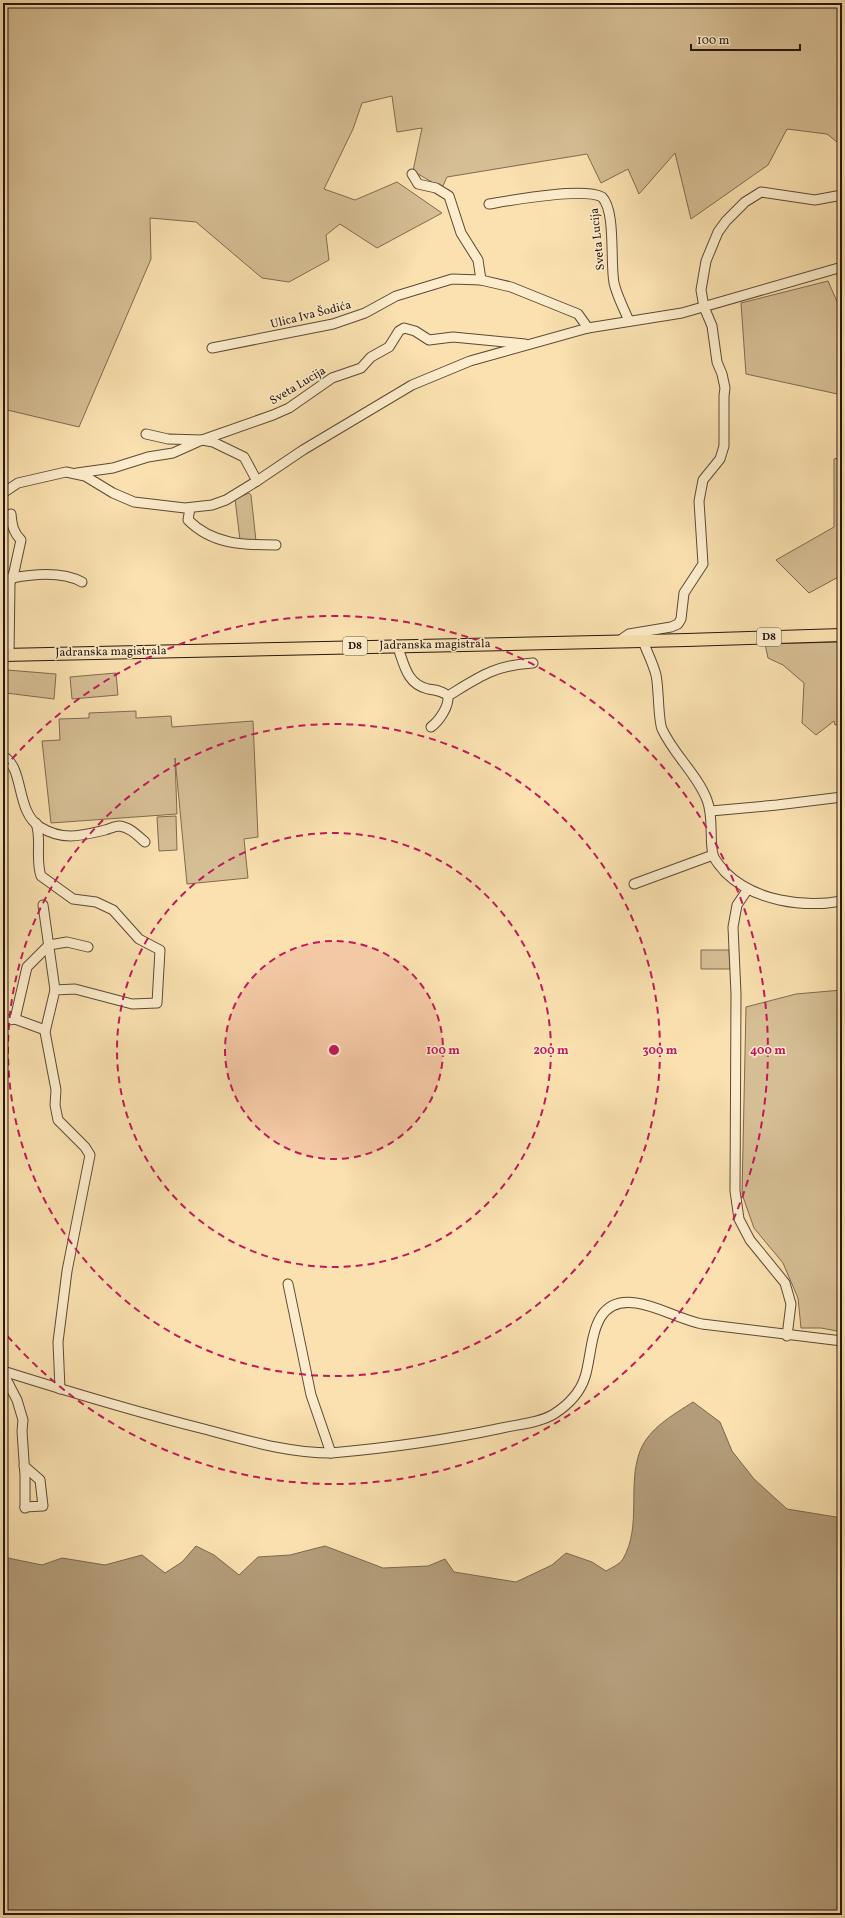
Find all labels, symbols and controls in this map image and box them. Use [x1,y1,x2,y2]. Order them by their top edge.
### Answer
scale bar [691,26,800,52]
text: 100 m [697,33,730,49]
street label: Sveta Lucija [587,207,609,271]
street label: Ulica Iva Šodića [269,296,353,333]
street label: Sveta Lucija [267,363,329,409]
road number: D8 [757,628,781,646]
street label: Jadranska magistrala [379,636,491,654]
road number: D8 [343,637,367,655]
street label: Jadranska magistrala [55,643,167,661]
centre of rings [327,1043,341,1057]
text: 100 m [426,1043,460,1059]
text: 200 m [533,1043,569,1059]
text: 300 m [643,1043,678,1059]
text: 400 m [750,1043,786,1059]

